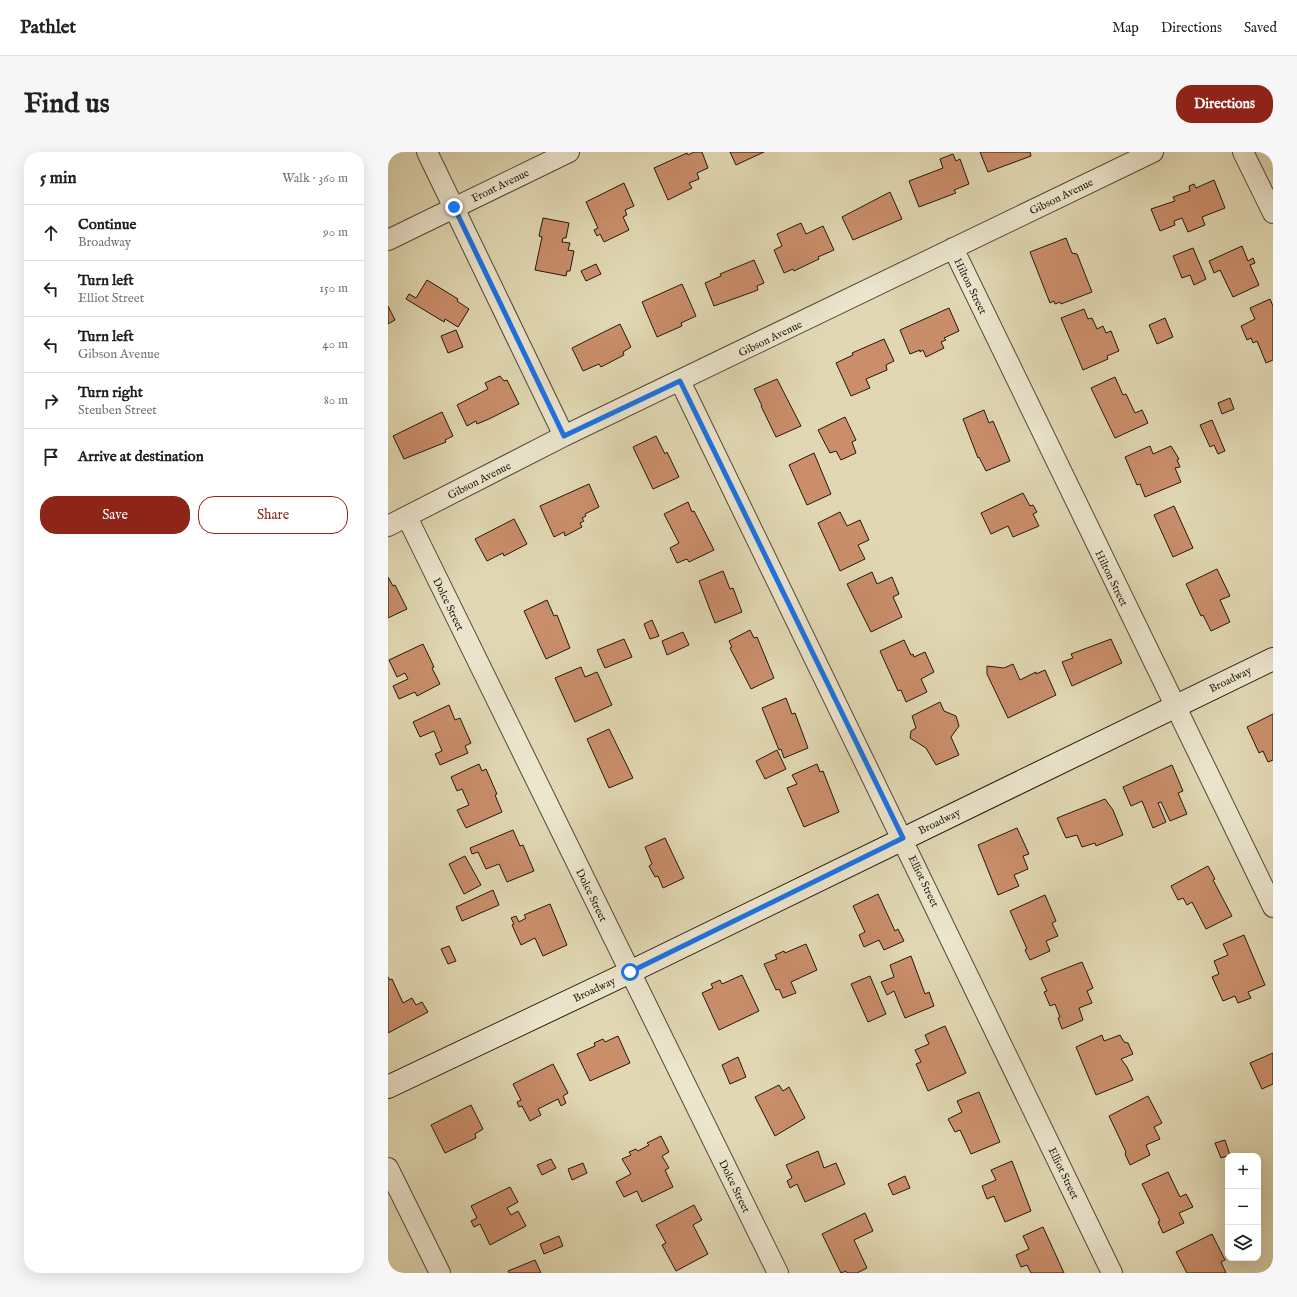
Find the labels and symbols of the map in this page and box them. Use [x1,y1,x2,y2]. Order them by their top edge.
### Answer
street label: Front Avenue [469,166,532,206]
street label: Gibson Avenue [1027,175,1096,218]
route end [445,198,463,216]
street label: Hilton Street [951,256,990,317]
street label: Gibson Avenue [736,317,805,360]
street label: Gibson Avenue [445,459,513,503]
street label: Hilton Street [1092,548,1131,609]
street label: Dolce Street [429,576,467,633]
street label: Broadway [1207,663,1254,696]
street label: Broadway [916,805,963,838]
street label: Elliot Street [905,853,942,910]
street label: Dolce Street [572,867,610,924]
route start [621,963,639,981]
street label: Broadway [571,974,618,1006]
street label: Elliot Street [1045,1145,1082,1202]
street label: Dolce Street [715,1158,753,1215]

